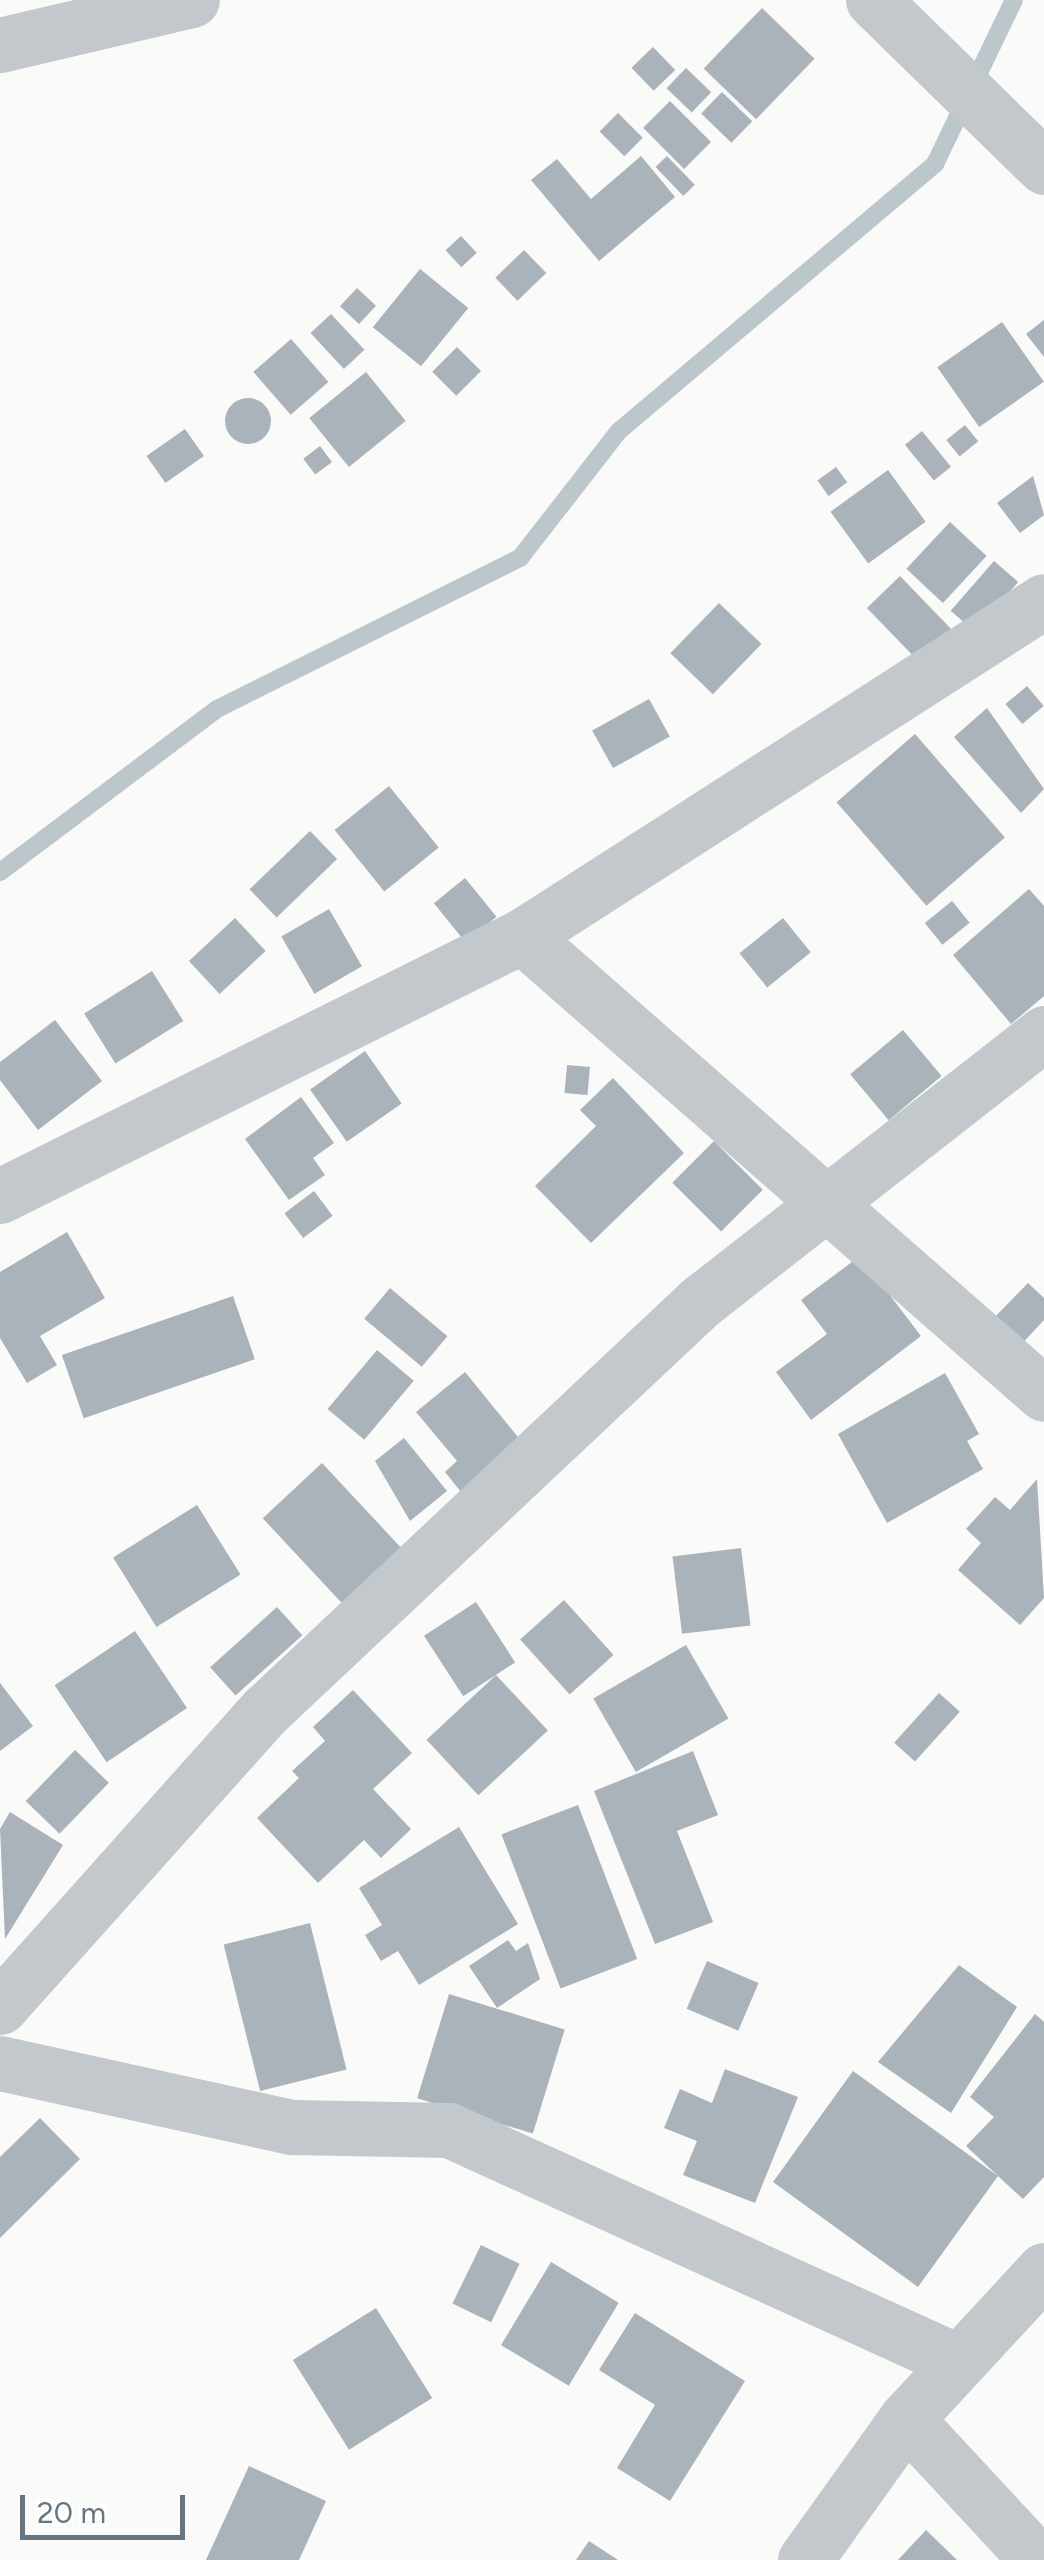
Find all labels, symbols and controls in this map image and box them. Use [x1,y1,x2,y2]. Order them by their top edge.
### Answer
scale bar [25,2475,190,2537]
text: 20 m [37,2494,106,2531]

